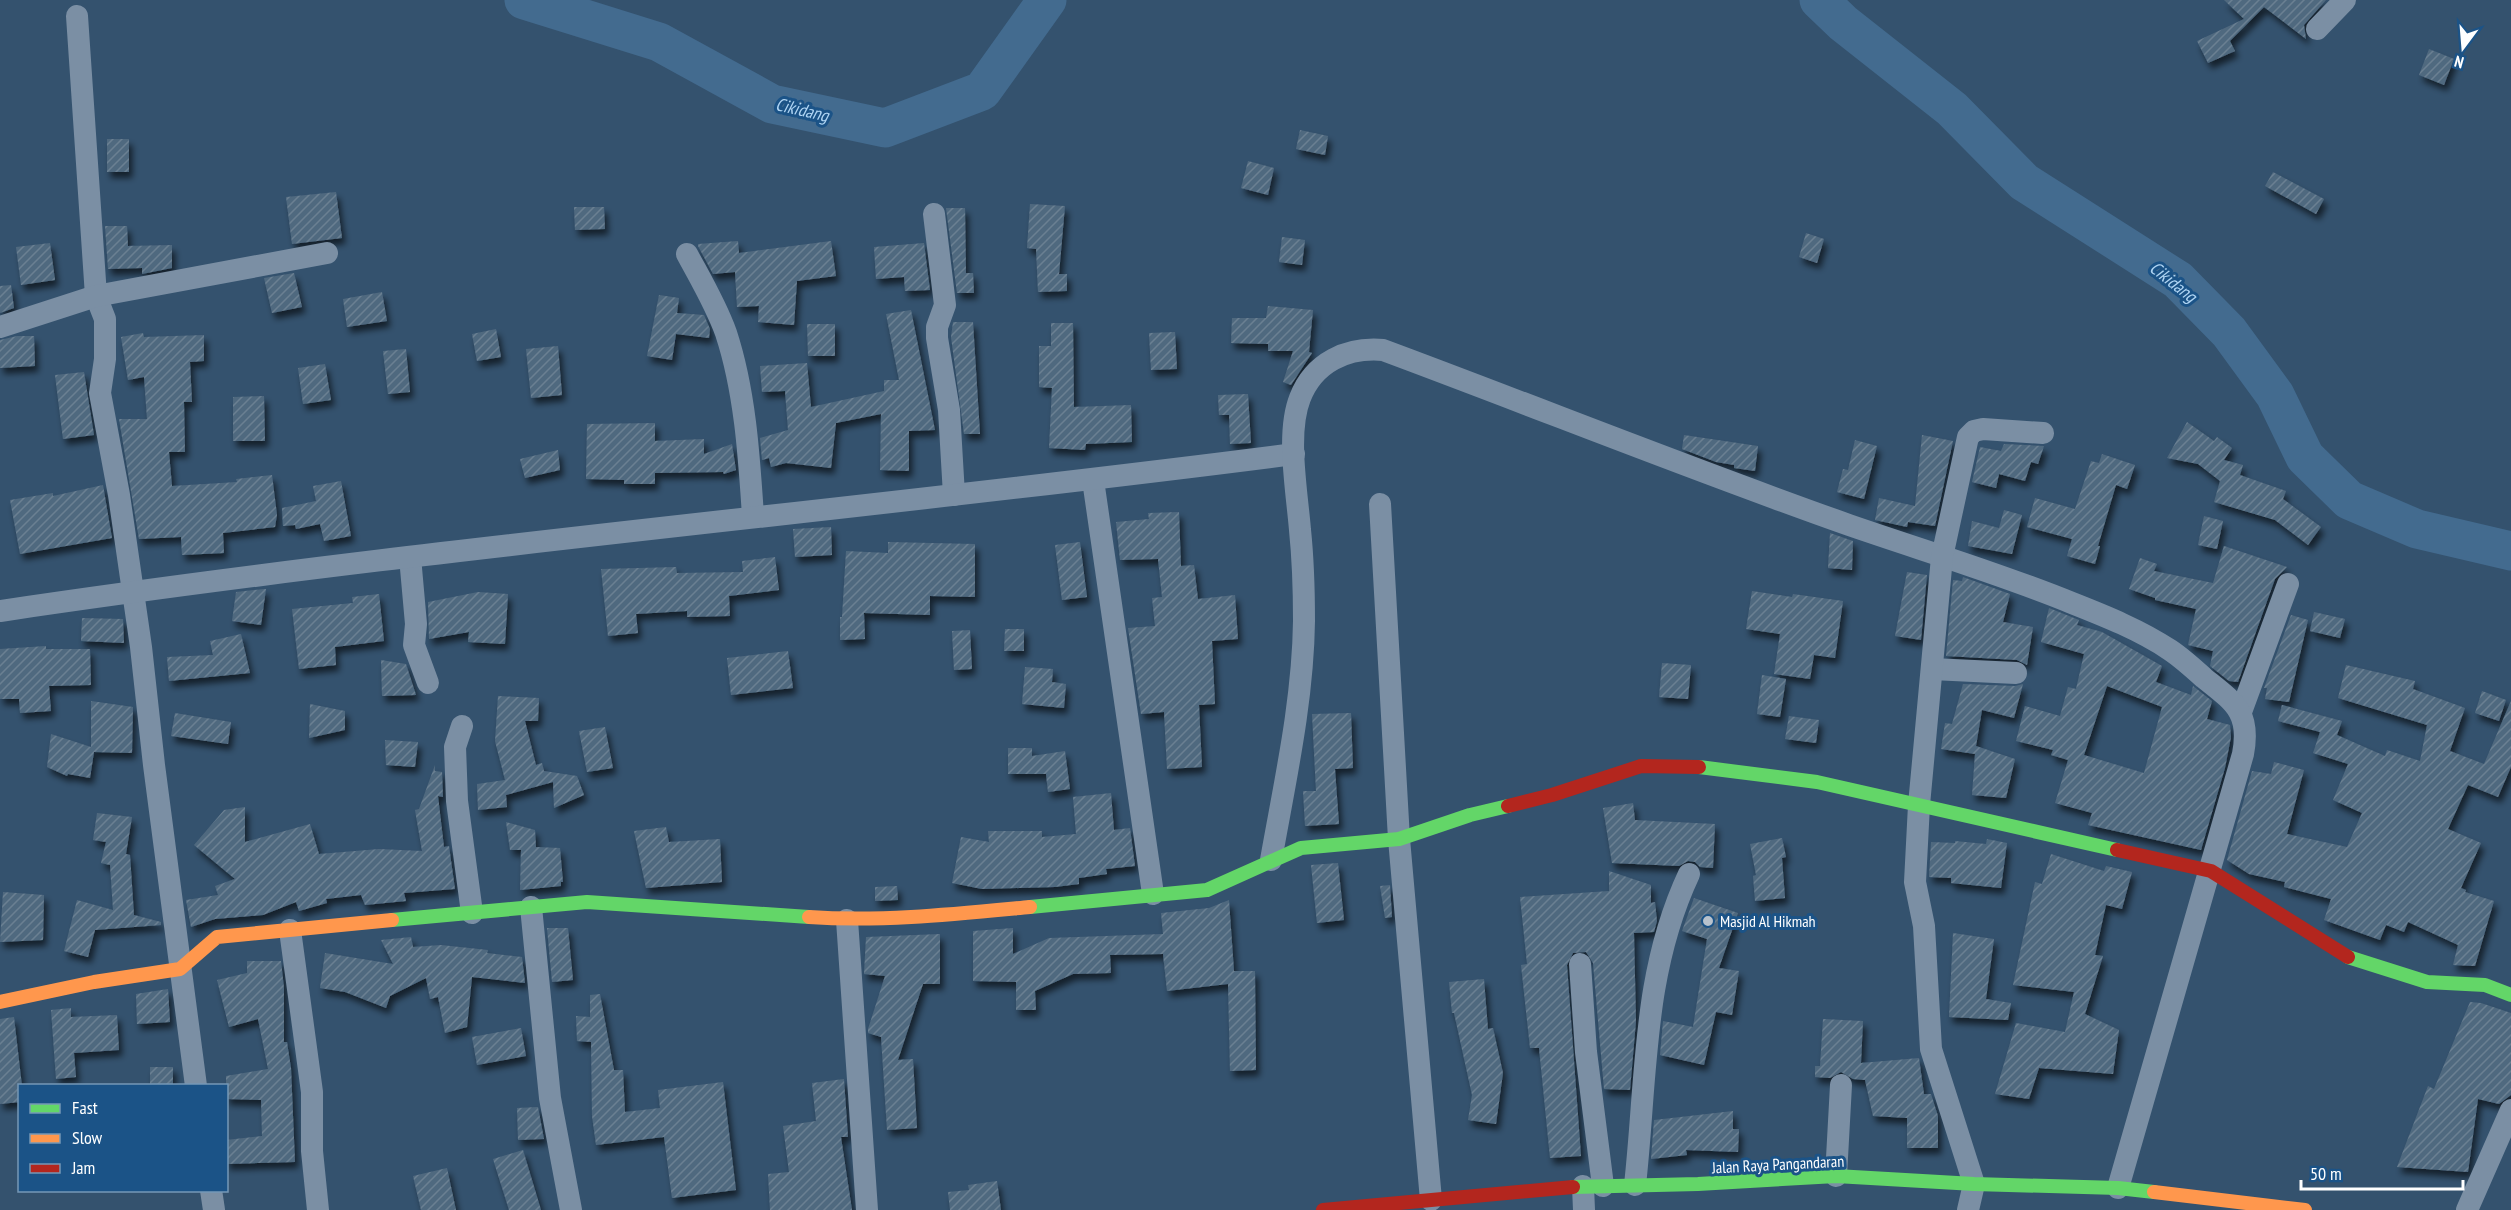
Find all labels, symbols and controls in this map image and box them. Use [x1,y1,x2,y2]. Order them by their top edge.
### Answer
north arrow [2433,18,2493,78]
text: N [2452,52,2466,73]
water label: Cikidang [773,92,832,127]
water label: Cikidang [2145,256,2203,308]
place label: Masjid Al Hikmah [1720,911,1816,931]
marker: Masjid Al Hikmah [1701,914,1715,928]
legend [18,1084,228,1192]
text: Fast [72,1096,98,1119]
text: Slow [72,1126,103,1149]
street label: Jalan Raya Pangandaran [1710,1151,1845,1178]
scale bar [2301,1153,2463,1191]
text: Jam [71,1156,95,1179]
text: 50 m [2310,1162,2342,1185]

